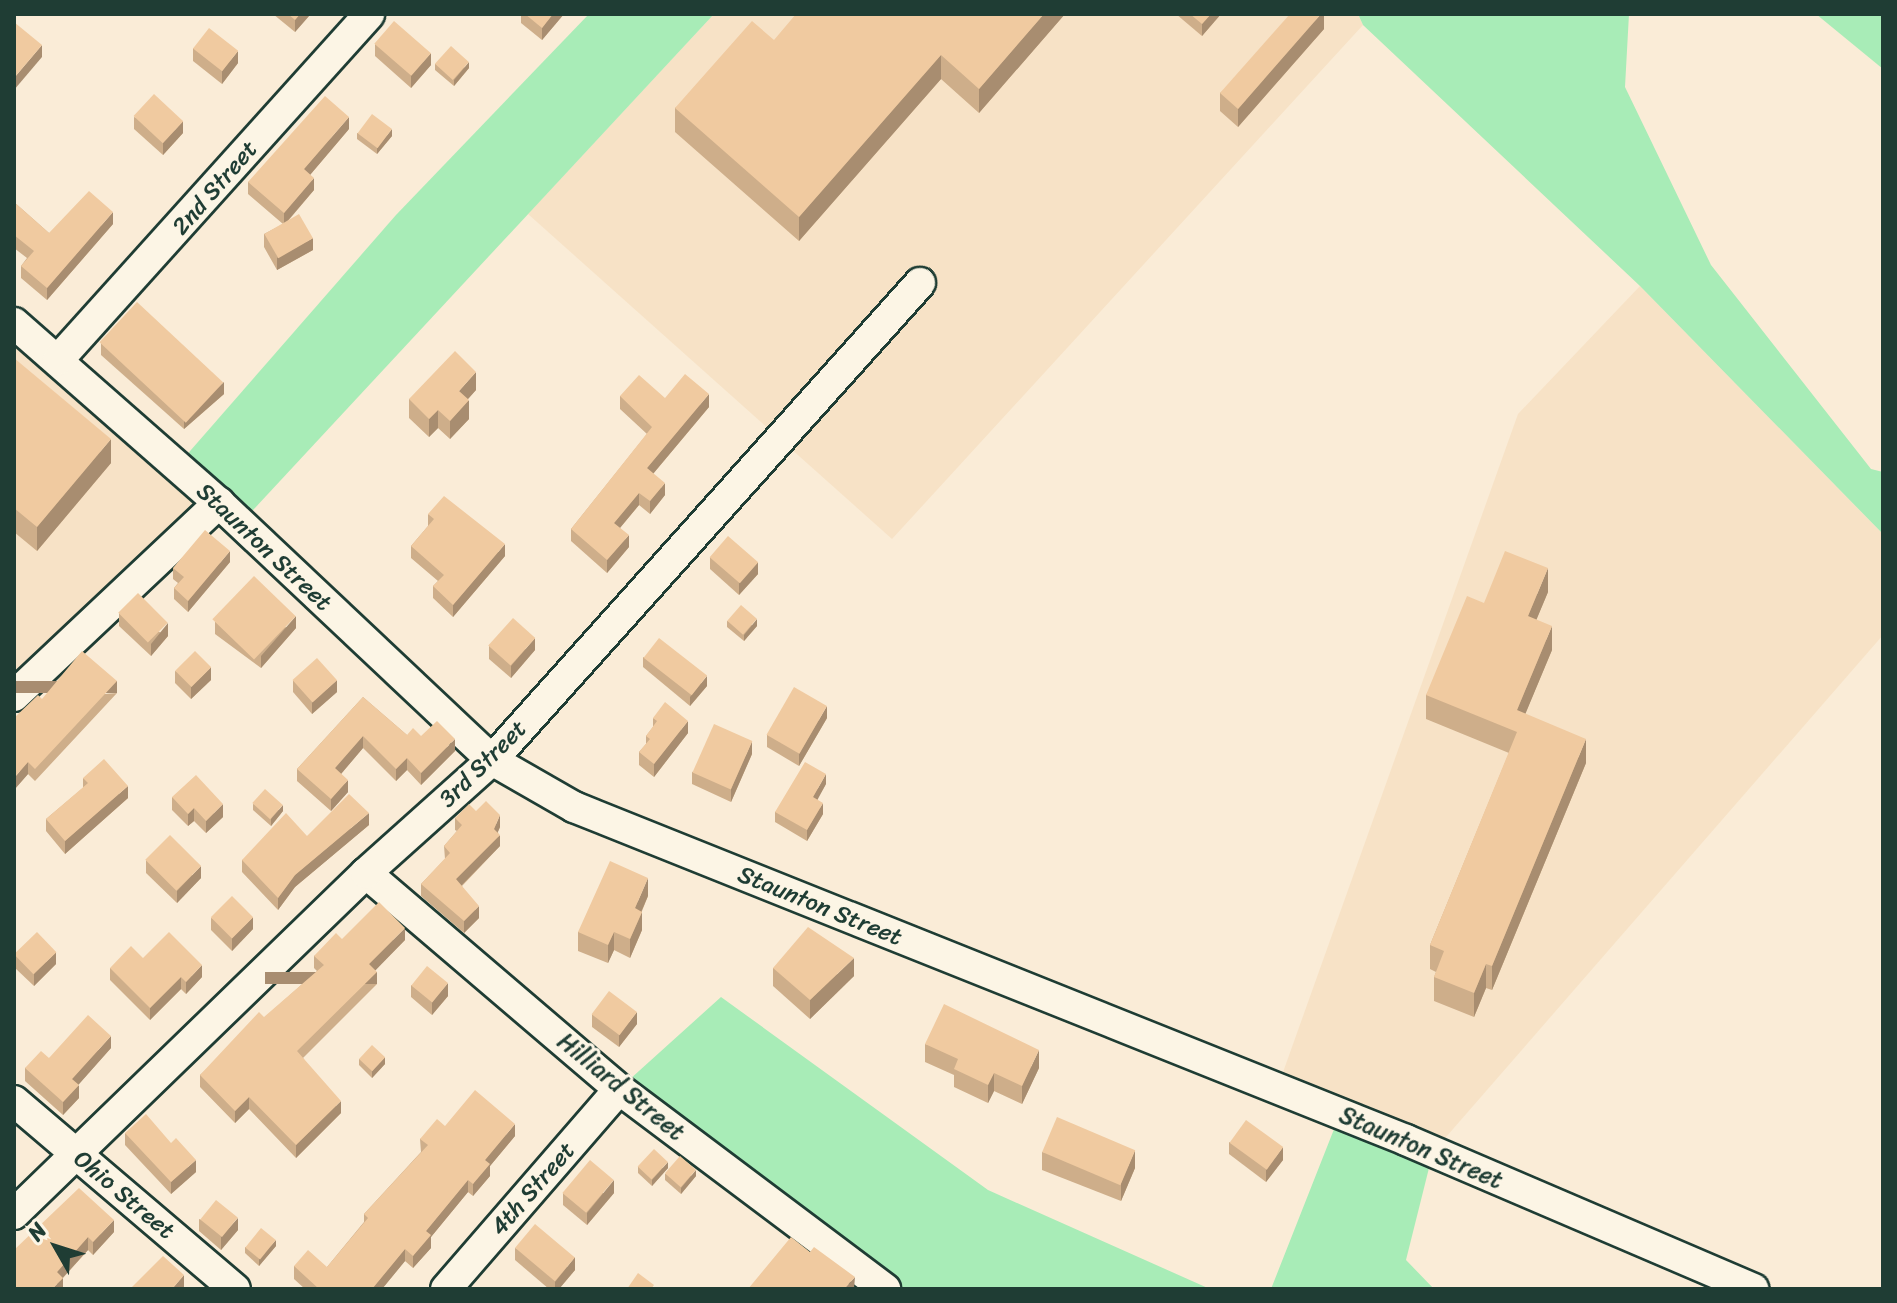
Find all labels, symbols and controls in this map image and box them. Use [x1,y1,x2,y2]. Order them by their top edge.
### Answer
street label: 2nd Street [166,135,264,241]
street label: Staunton Street [191,477,337,617]
street label: 3rd Street [433,714,533,814]
street label: Staunton Street [734,860,906,952]
street label: Hilliard Street [552,1027,690,1147]
street label: Staunton Street [1335,1101,1507,1195]
street label: 4th Street [485,1137,581,1241]
street label: Ohio Street [68,1144,180,1246]
north arrow [16,1207,96,1287]
text: N [17,1213,57,1250]

